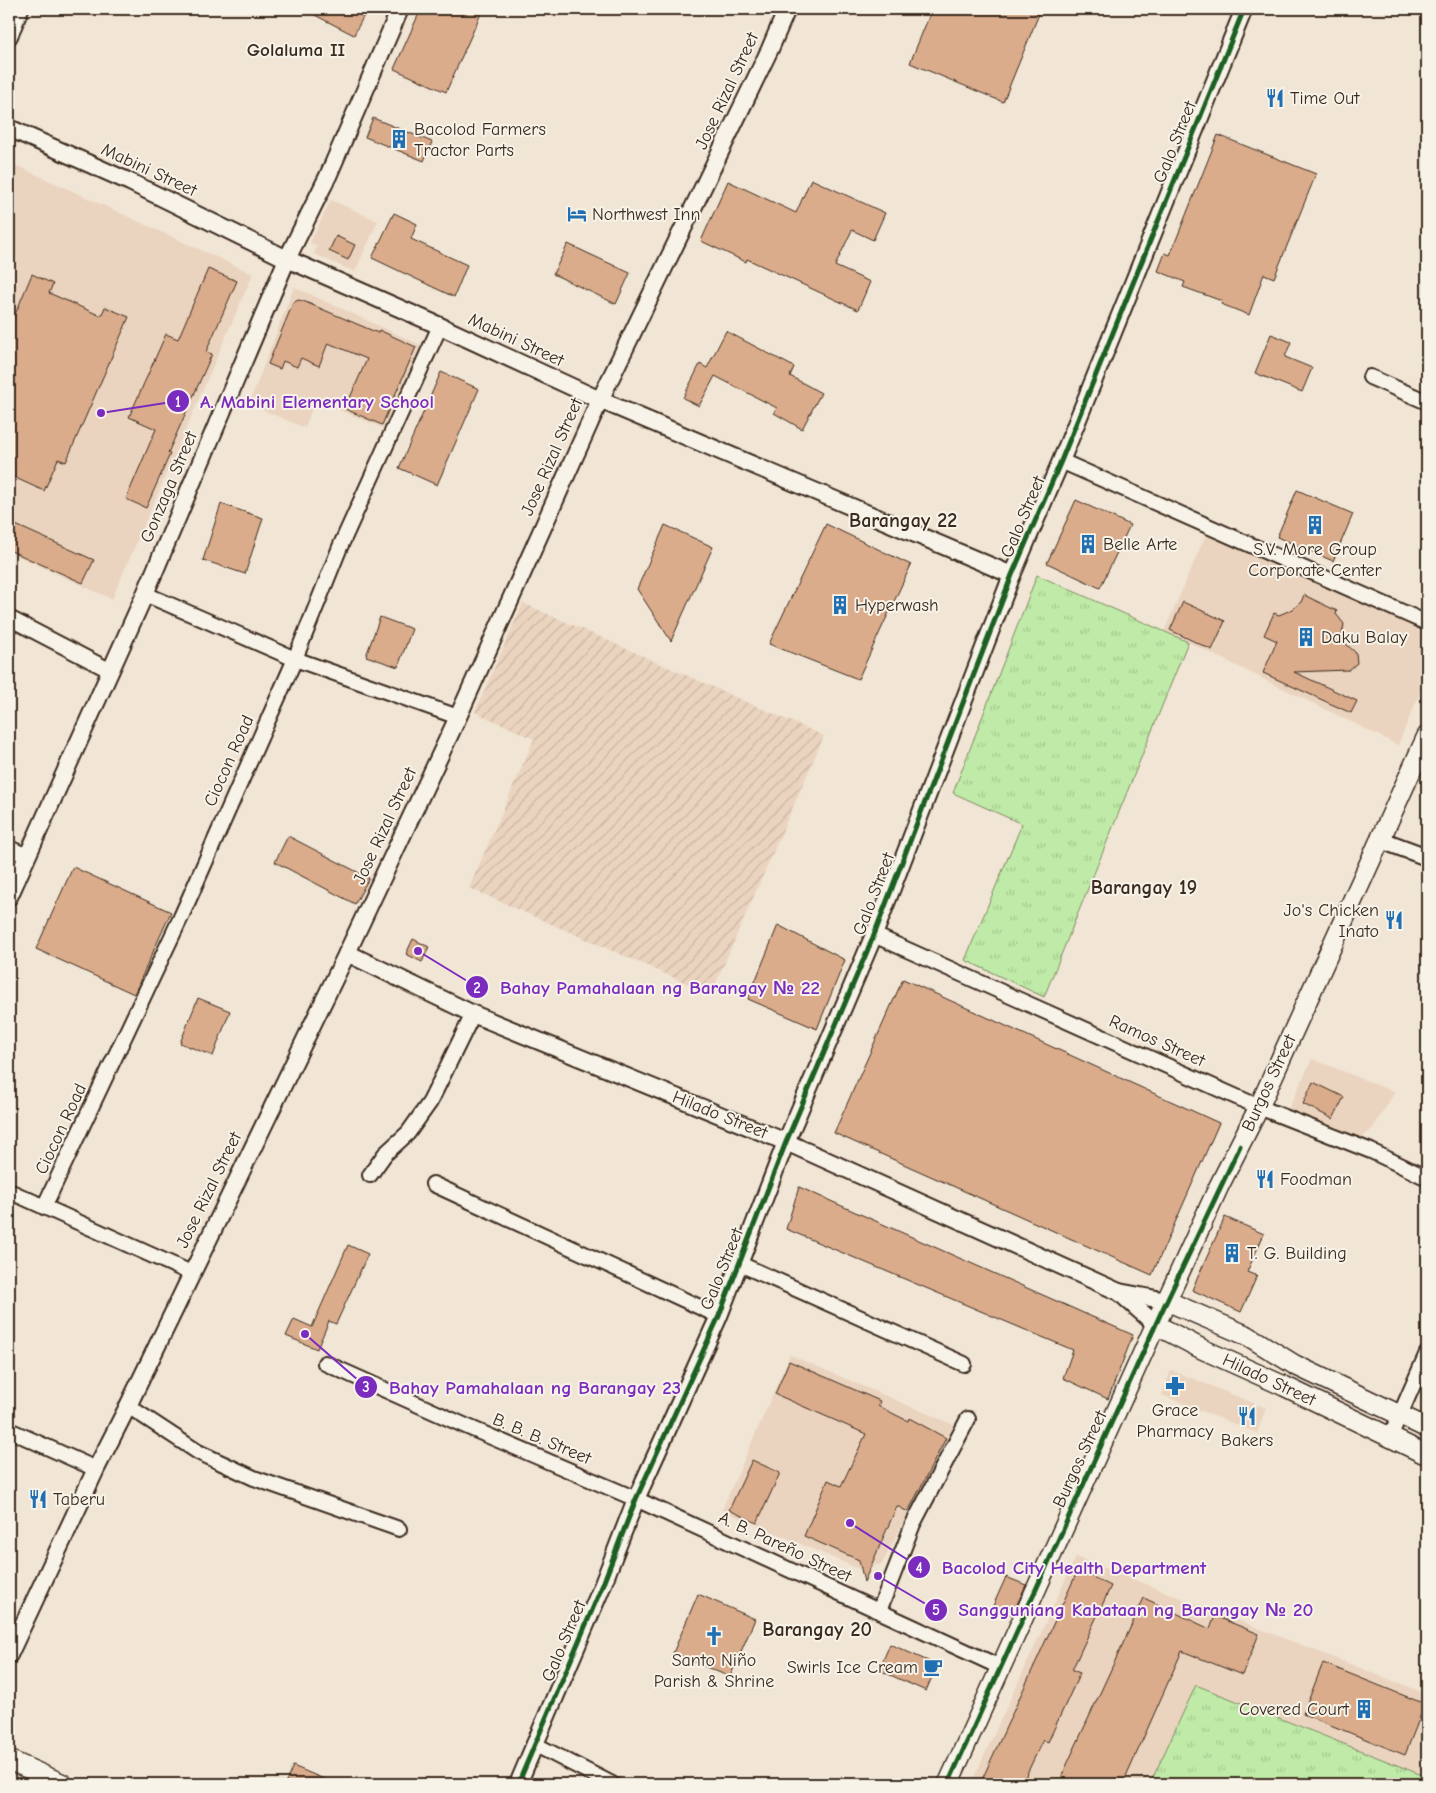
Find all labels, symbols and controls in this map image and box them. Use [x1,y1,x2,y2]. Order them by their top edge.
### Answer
street label: Jose Rizal Street [691,28,764,153]
district label: Golaluma II [247,39,346,61]
restaurant icon: Time Out [1264,87,1286,109]
place label: Time Out [1290,88,1360,109]
street label: Galo Street [1149,97,1201,186]
place label: Bacolod Farmers Tractor Parts [414,119,546,161]
building icon: Bacolod Farmers Tractor Parts [388,128,410,150]
street label: Mabini Street [98,139,201,202]
hotel icon: Northwest Inn [566,203,588,225]
place label: Northwest Inn [592,204,700,225]
street label: Mabini Street [465,309,568,372]
callout: A. Mabini Elementary School [165,384,444,418]
text: A. Mabini Elementary School [200,391,434,413]
text: 1 [175,393,181,411]
street label: Jose Rizal Street [517,394,588,519]
street label: Gonzaga Street [136,427,202,546]
street label: Galo Street [996,472,1050,561]
district label: Barangay 22 [849,509,957,532]
building icon: S.V. More Group Corporate Center [1304,514,1326,536]
building icon: Belle Arte [1077,533,1099,555]
place label: Belle Arte [1103,534,1177,555]
place label: S.V. More Group Corporate Center [1248,539,1383,581]
building icon: Hyperwash [829,594,851,616]
place label: Hyperwash [855,595,939,616]
building icon: Daku Balay [1295,626,1317,648]
place label: Daku Balay [1321,627,1408,648]
street label: Ciocon Road [200,712,258,810]
street label: Jose Rizal Street [349,763,422,888]
street label: Galo Street [849,849,900,938]
district label: Barangay 19 [1091,876,1197,899]
place label: Jo's Chicken Inato [1283,900,1379,942]
restaurant icon: Jo's Chicken Inato [1383,909,1405,931]
callout: Bahay Pamahalaan ng Barangay № 22 [465,970,830,1004]
text: Bahay Pamahalaan ng Barangay № 22 [500,977,820,999]
text: 2 [473,979,481,997]
street label: Ramos Street [1106,1011,1209,1072]
street label: Burgos Street [1237,1030,1301,1135]
street label: Ciocon Road [31,1080,91,1178]
street label: Hilado Street [669,1086,771,1144]
street label: Jose Rizal Street [172,1128,247,1252]
restaurant icon: Foodman [1254,1168,1276,1190]
place label: Foodman [1280,1169,1352,1190]
street label: Galo Street [696,1224,748,1313]
building icon: T. G. Building [1221,1242,1243,1264]
place label: T. G. Building [1247,1243,1347,1264]
street label: Hilado Street [1219,1349,1320,1411]
callout: Bahay Pamahalaan ng Barangay 23 [354,1370,691,1404]
pharmacy icon: Grace Pharmacy [1164,1375,1186,1397]
text: Bahay Pamahalaan ng Barangay 23 [389,1377,681,1399]
text: 3 [362,1378,370,1396]
place label: Grace Pharmacy [1136,1400,1214,1442]
restaurant icon: Bakers [1236,1405,1258,1427]
street label: Burgos Street [1048,1406,1112,1511]
street label: B. B. B. Street [490,1409,595,1469]
place label: Bakers [1221,1430,1273,1451]
restaurant icon: Taberu [27,1488,49,1510]
place label: Taberu [53,1489,105,1510]
street label: A. B. Pareño Street [715,1507,856,1587]
callout: Bacolod City Health Department [907,1550,1216,1584]
text: Bacolod City Health Department [942,1557,1207,1579]
text: 4 [915,1559,923,1577]
callout: Sangguniang Kabataan ng Barangay № 20 [923,1593,1323,1627]
street label: Galo Street [537,1596,591,1685]
text: Sangguniang Kabataan ng Barangay № 20 [959,1599,1313,1621]
text: 5 [932,1601,940,1619]
district label: Barangay 20 [762,1618,872,1641]
church icon: Santo Niño Parish & Shrine [703,1625,725,1647]
place label: Santo Niño Parish & Shrine [654,1650,774,1692]
cafe icon: Swirls Ice Cream [922,1656,944,1678]
place label: Swirls Ice Cream [787,1657,918,1678]
building icon: Covered Court [1353,1698,1375,1720]
place label: Covered Court [1239,1699,1350,1720]

